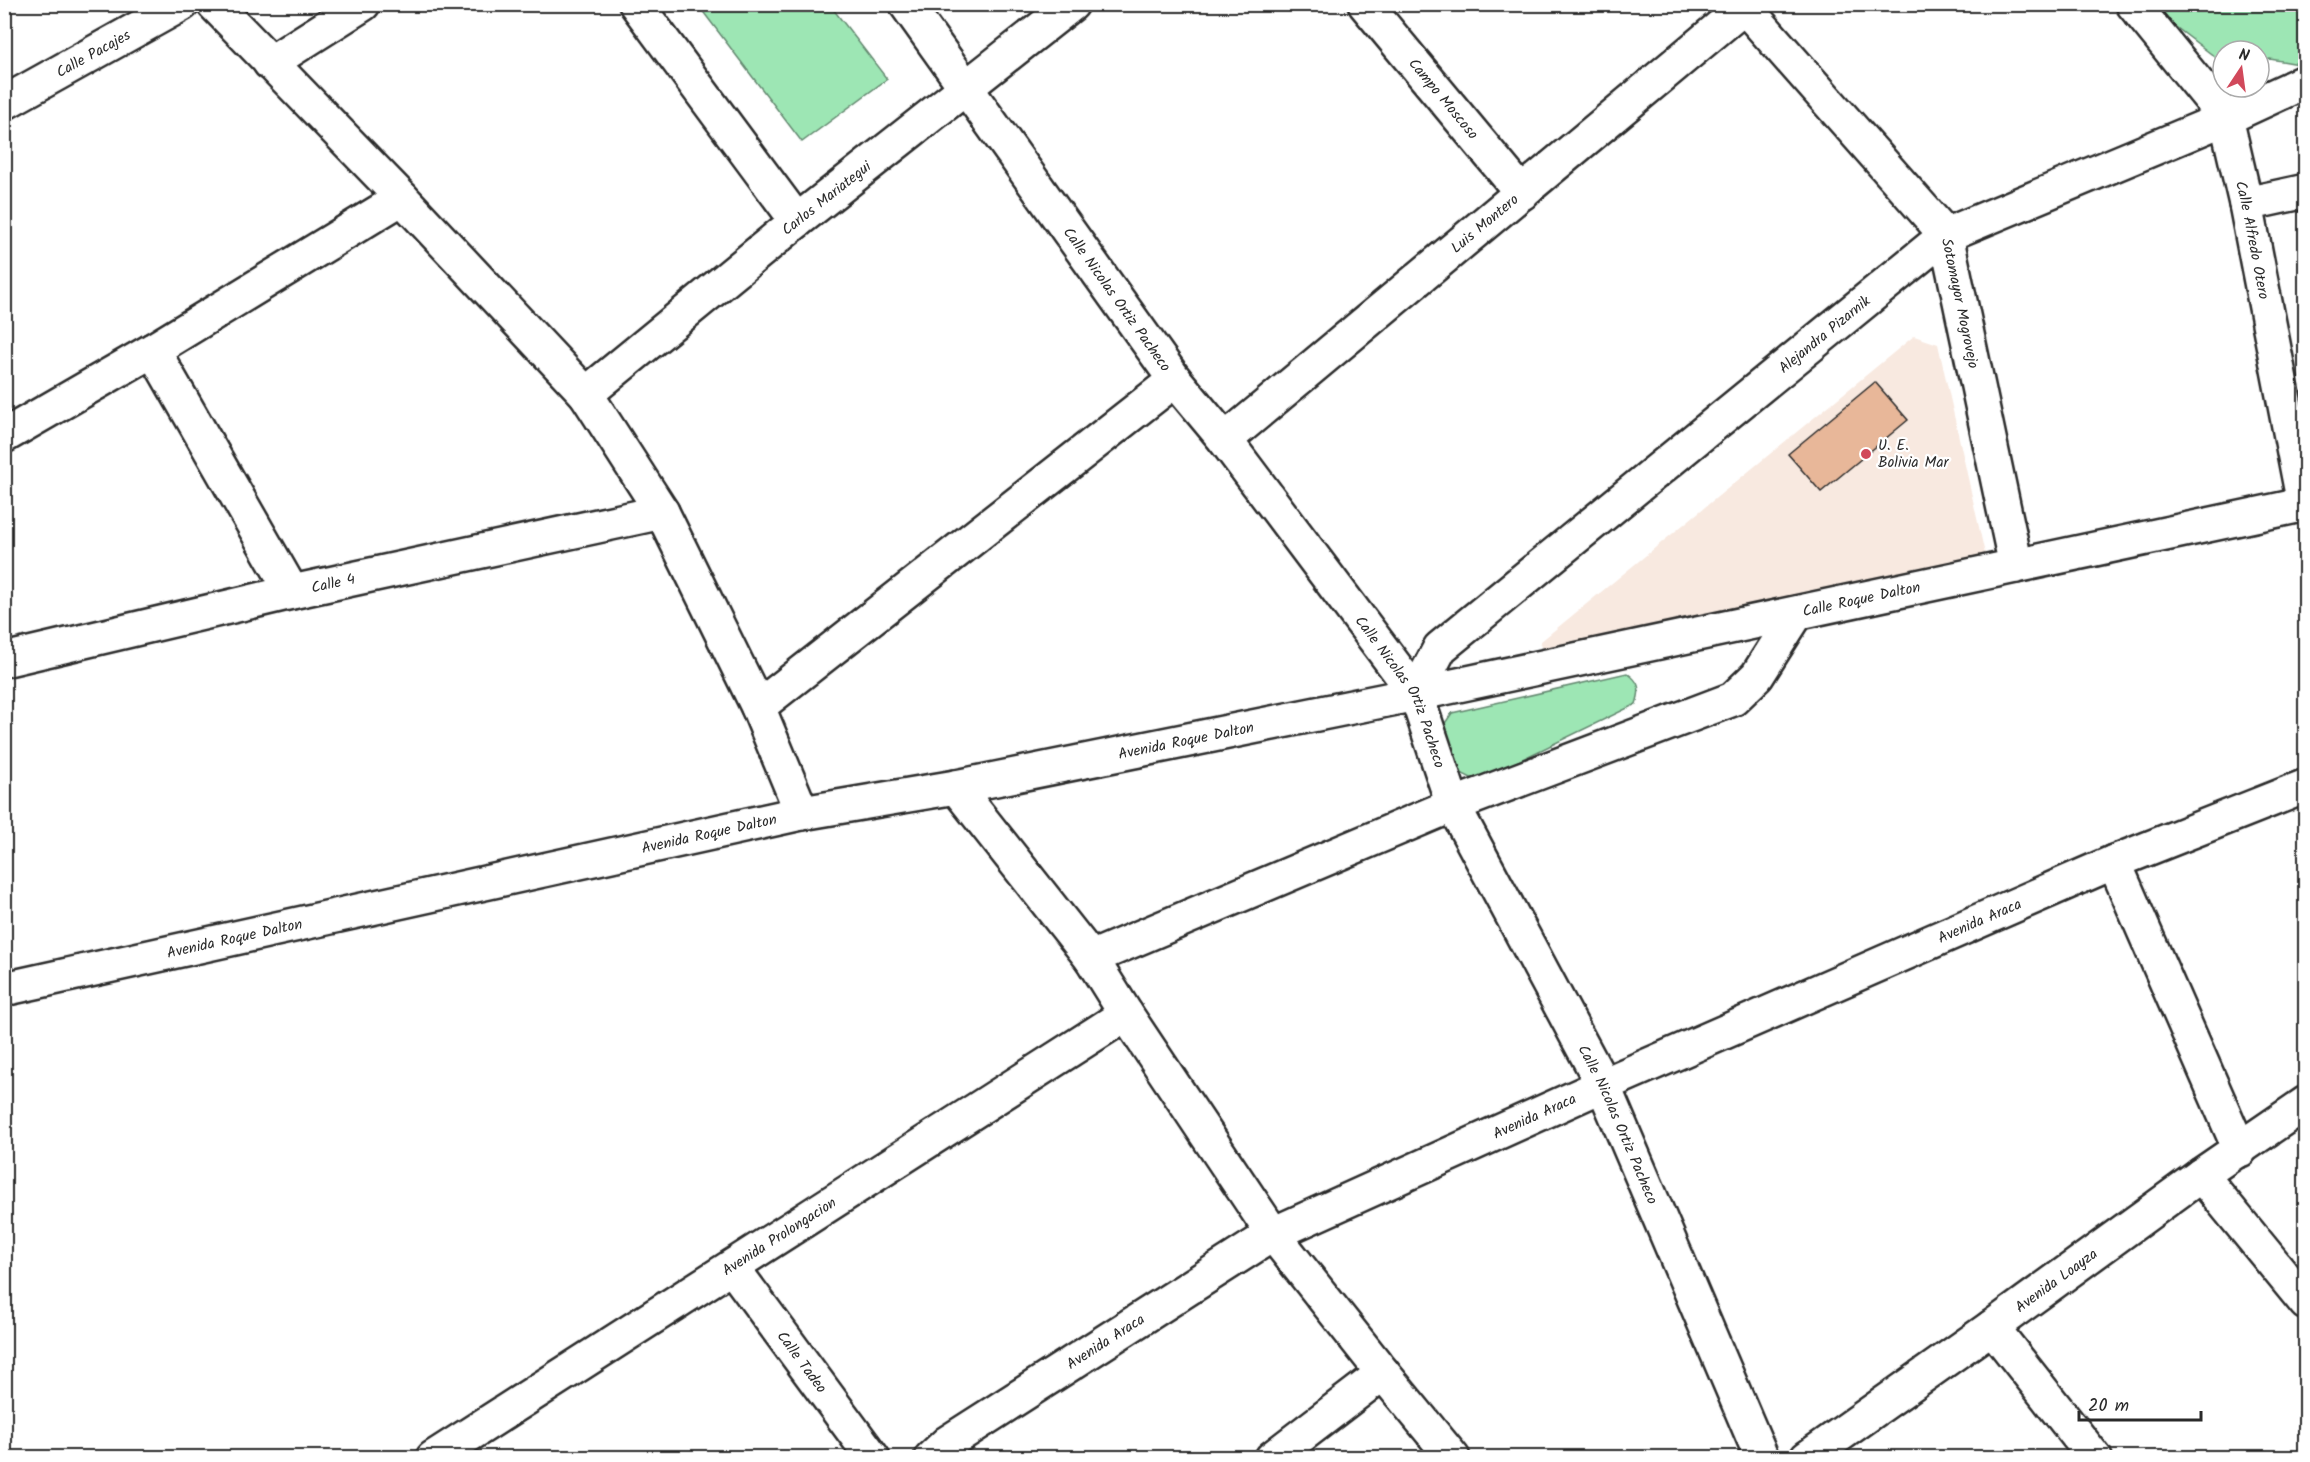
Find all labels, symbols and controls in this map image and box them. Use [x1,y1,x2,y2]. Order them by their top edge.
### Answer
street label: Calle Pacajes [52,24,136,85]
north arrow [2211,39,2271,99]
text: N [2236,43,2252,69]
street label: Campo Moscoso [1402,53,1484,145]
street label: Carlos Mariategui [777,155,878,242]
street label: Calle Alfredo Otero [2228,179,2275,302]
street label: Luis Montero [1446,189,1525,260]
street label: Calle Nicolas Ortiz Pacheco [1056,223,1177,377]
street label: Sotomayor Mogrovejo [1934,236,1985,371]
street label: Alejandra Pizarnik [1774,289,1877,380]
place label: U. E. Bolivia Mar [1878,434,1949,475]
marker: U. E. Bolivia Mar [1859,447,1873,461]
street label: Calle 4 [309,568,358,601]
street label: Calle Roque Dalton [1800,576,1923,624]
street label: Calle Nicolas Ortiz Pacheco [1348,611,1451,772]
street label: Avenida Roque Dalton [1116,716,1256,767]
street label: Avenida Roque Dalton [639,808,779,861]
street label: Avenida Araca [1934,893,2026,950]
street label: Avenida Roque Dalton [165,913,305,966]
street label: Calle Nicolas Ortiz Pacheco [1571,1041,1664,1209]
street label: Avenida Araca [1489,1088,1580,1146]
street label: Avenida Prolongacion [718,1191,842,1283]
street label: Avenida Loayza [2010,1243,2103,1319]
street label: Avenida Araca [1062,1308,1150,1377]
street label: Calle Tadeo [770,1326,833,1399]
scale bar [2079,1384,2200,1422]
text: 20 m [2088,1392,2129,1421]

